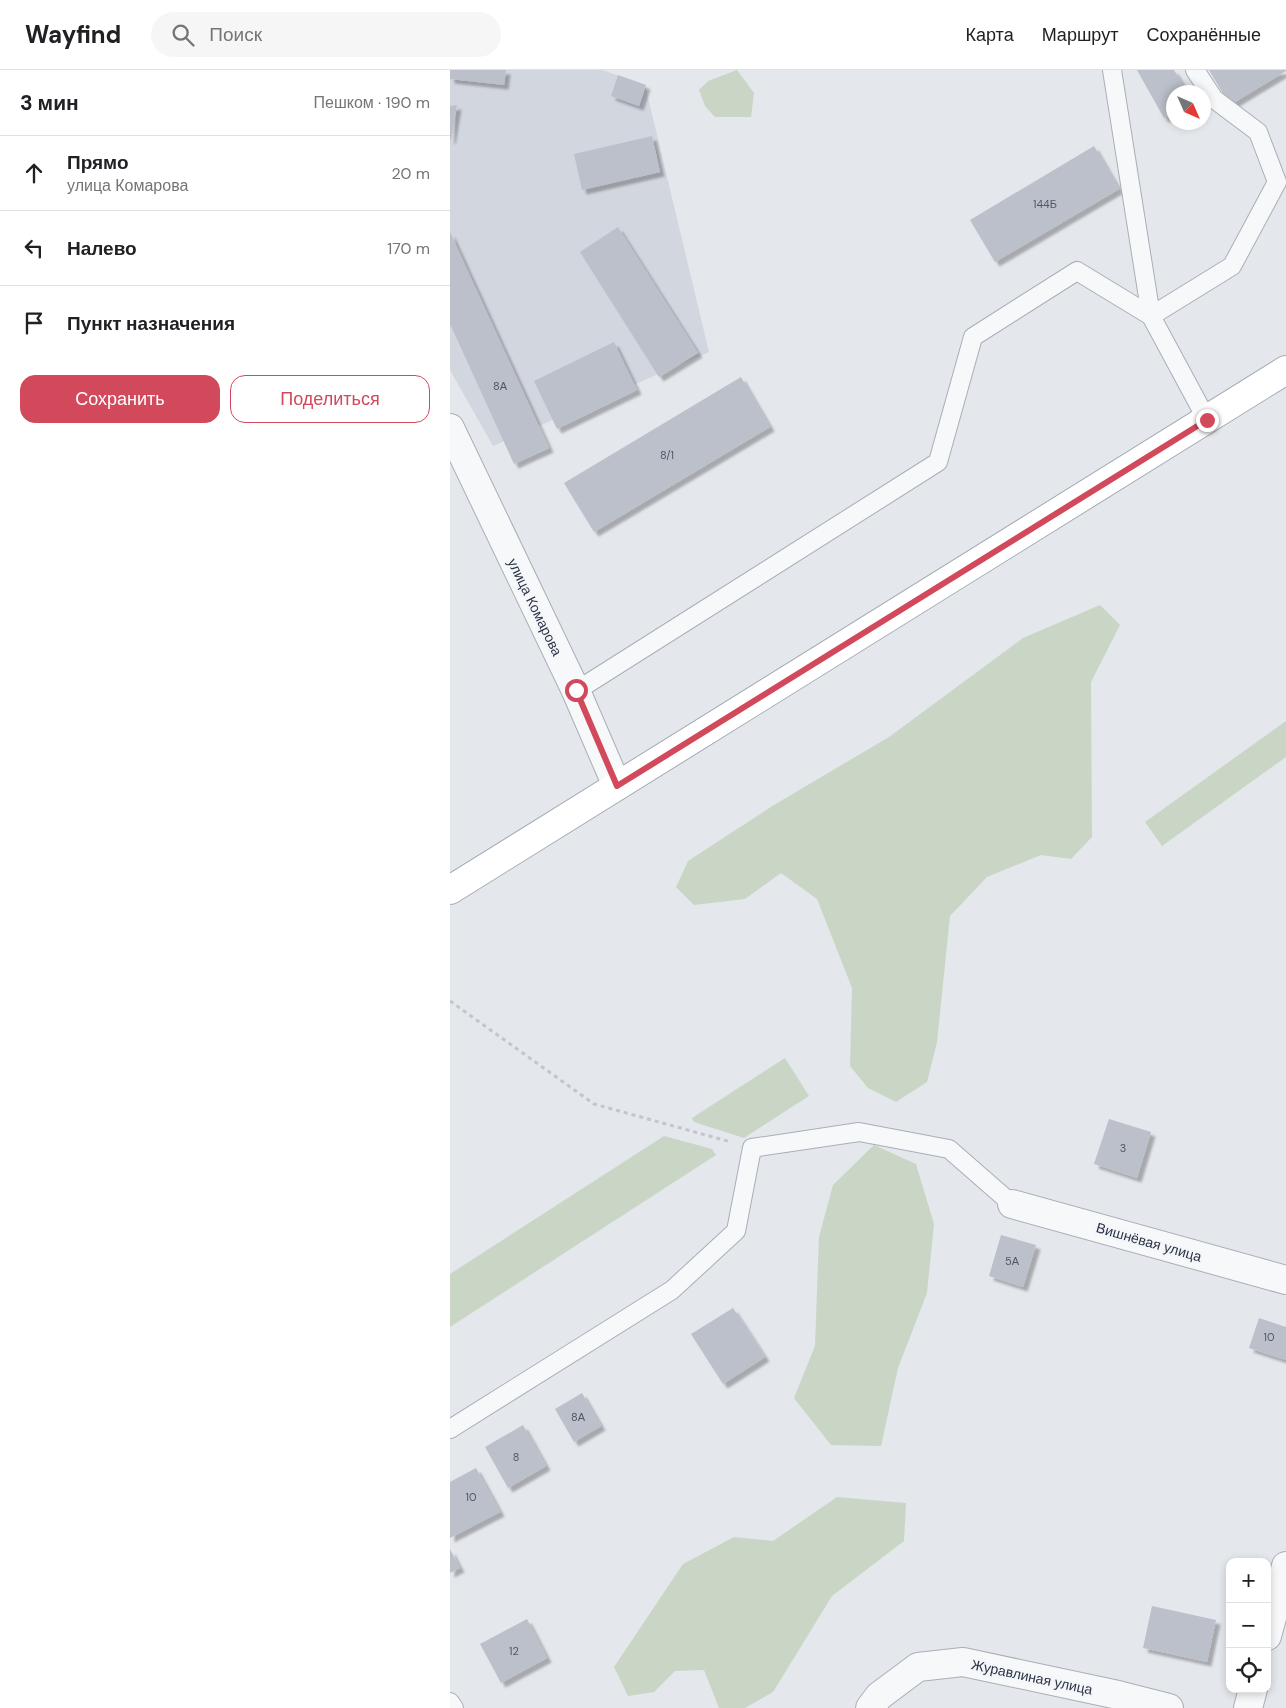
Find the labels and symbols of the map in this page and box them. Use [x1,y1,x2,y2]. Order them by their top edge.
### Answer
north arrow [1166,85,1211,130]
house number: 144Б [1033,197,1057,211]
house number: 8А [493,379,508,393]
route end [1196,409,1219,432]
house number: 8/1 [660,448,674,462]
street label: улица Комарова [504,555,566,659]
route start [565,679,588,702]
house number: 3 [1120,1141,1126,1155]
street label: Вишнёвая улица [1094,1218,1204,1266]
house number: 5А [1005,1254,1020,1268]
house number: 10 [1264,1330,1274,1344]
house number: 8А [571,1410,586,1424]
house number: 8 [513,1450,519,1464]
house number: 10 [466,1490,476,1504]
house number: 12 [509,1644,519,1658]
street label: Журавлиная улица [970,1655,1095,1699]

